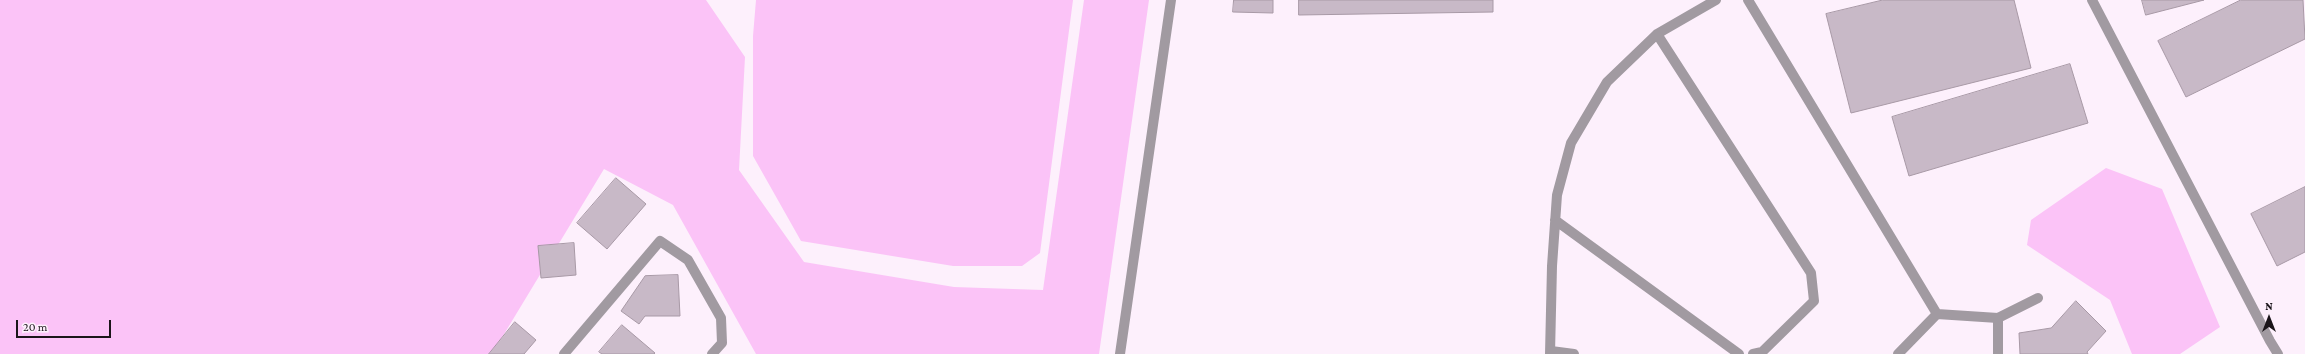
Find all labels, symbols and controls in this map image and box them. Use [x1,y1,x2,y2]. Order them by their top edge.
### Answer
north arrow [2249,298,2289,338]
text: N [2265,300,2273,312]
scale bar [18,312,113,338]
text: 20 m [23,320,47,334]

